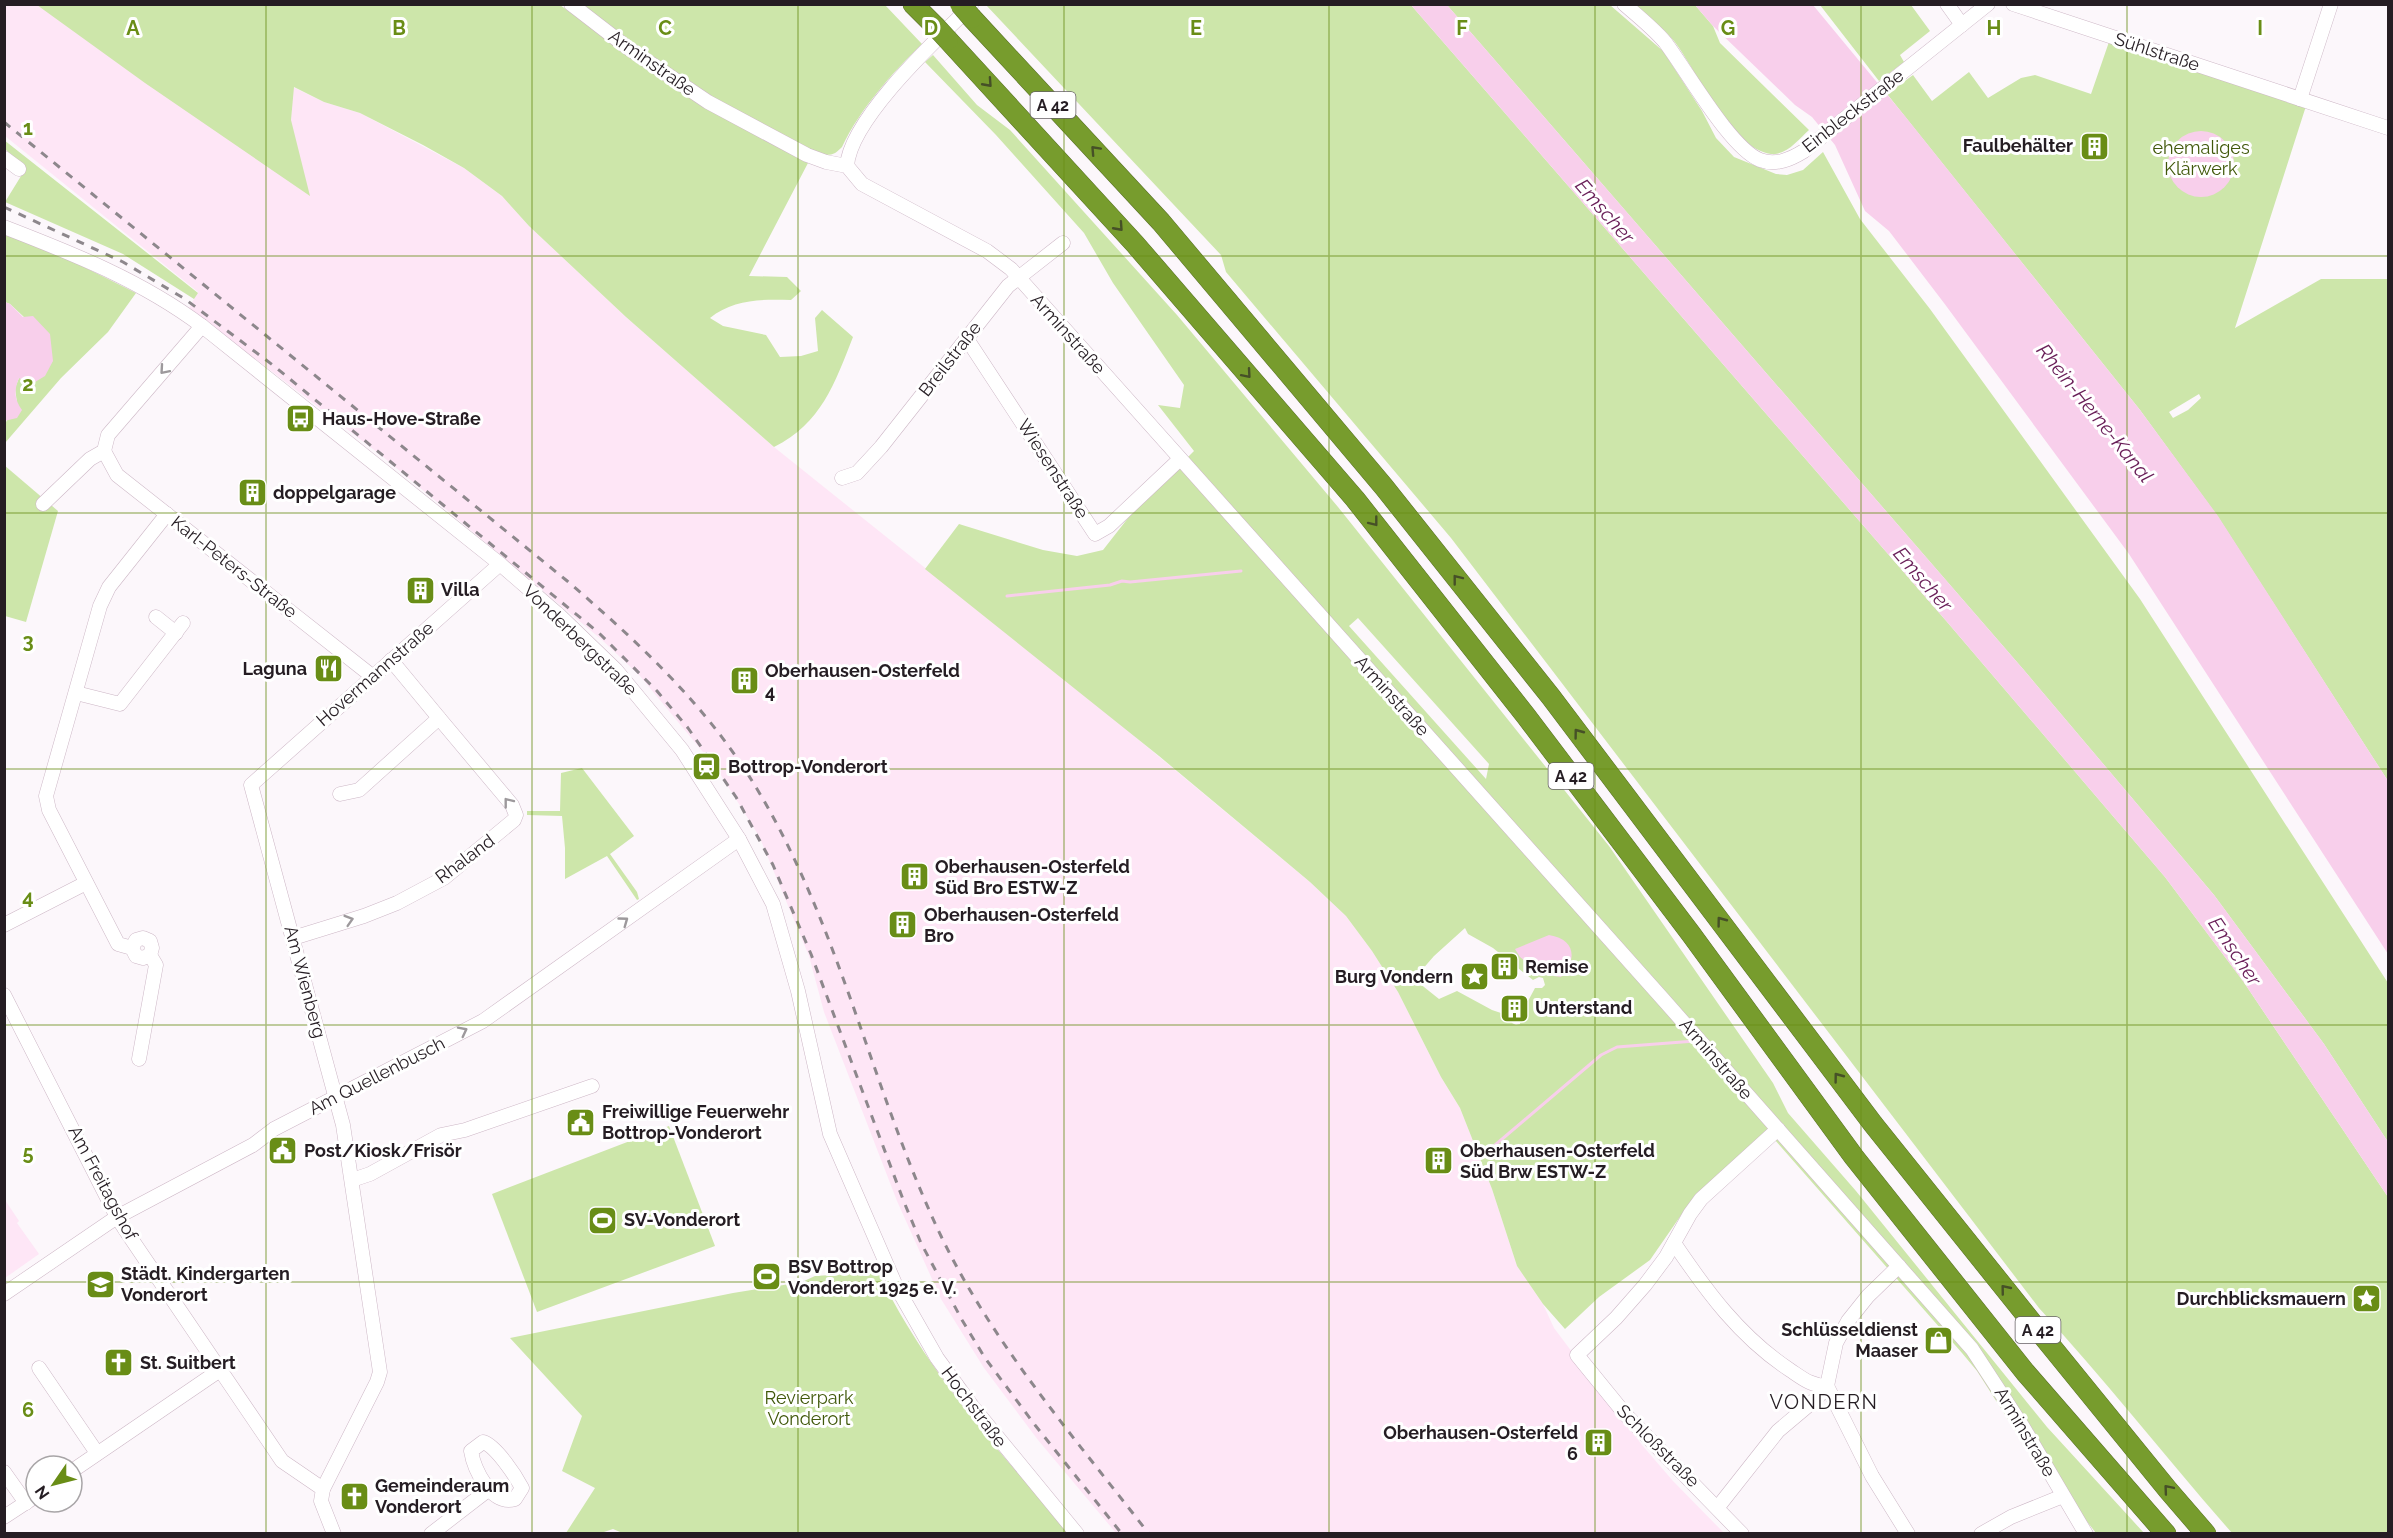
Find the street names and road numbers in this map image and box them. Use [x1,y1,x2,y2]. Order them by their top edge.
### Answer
street label: Arminstraße [605,25,700,100]
street label: Sühlstraße [2112,28,2203,75]
street label: Einbleckstraße [1798,64,1908,157]
road number: A 42 [1030,92,1076,118]
street label: Arminstraße [1027,289,1110,378]
street label: Breilstraße [914,317,985,400]
street label: Wiesenstraße [1013,415,1094,523]
street label: Karl-Peters-Straße [167,511,302,622]
street label: Vonderbergstraße [519,580,642,700]
street label: Hovermannstraße [312,617,438,730]
street label: Arminstraße [1351,651,1434,740]
road number: A 42 [1548,763,1594,789]
street label: Rhaland [431,830,498,888]
street label: Am Wienberg [280,923,331,1040]
street label: Arminstraße [1675,1014,1758,1104]
street label: Am Quellenbusch [305,1032,448,1119]
street label: Am Freitagshof [65,1122,143,1244]
road number: A 42 [2016,1317,2060,1343]
street label: Hochstraße [937,1362,1012,1452]
street label: Arminstraße [1990,1383,2061,1481]
street label: Schloßstraße [1613,1400,1704,1492]

